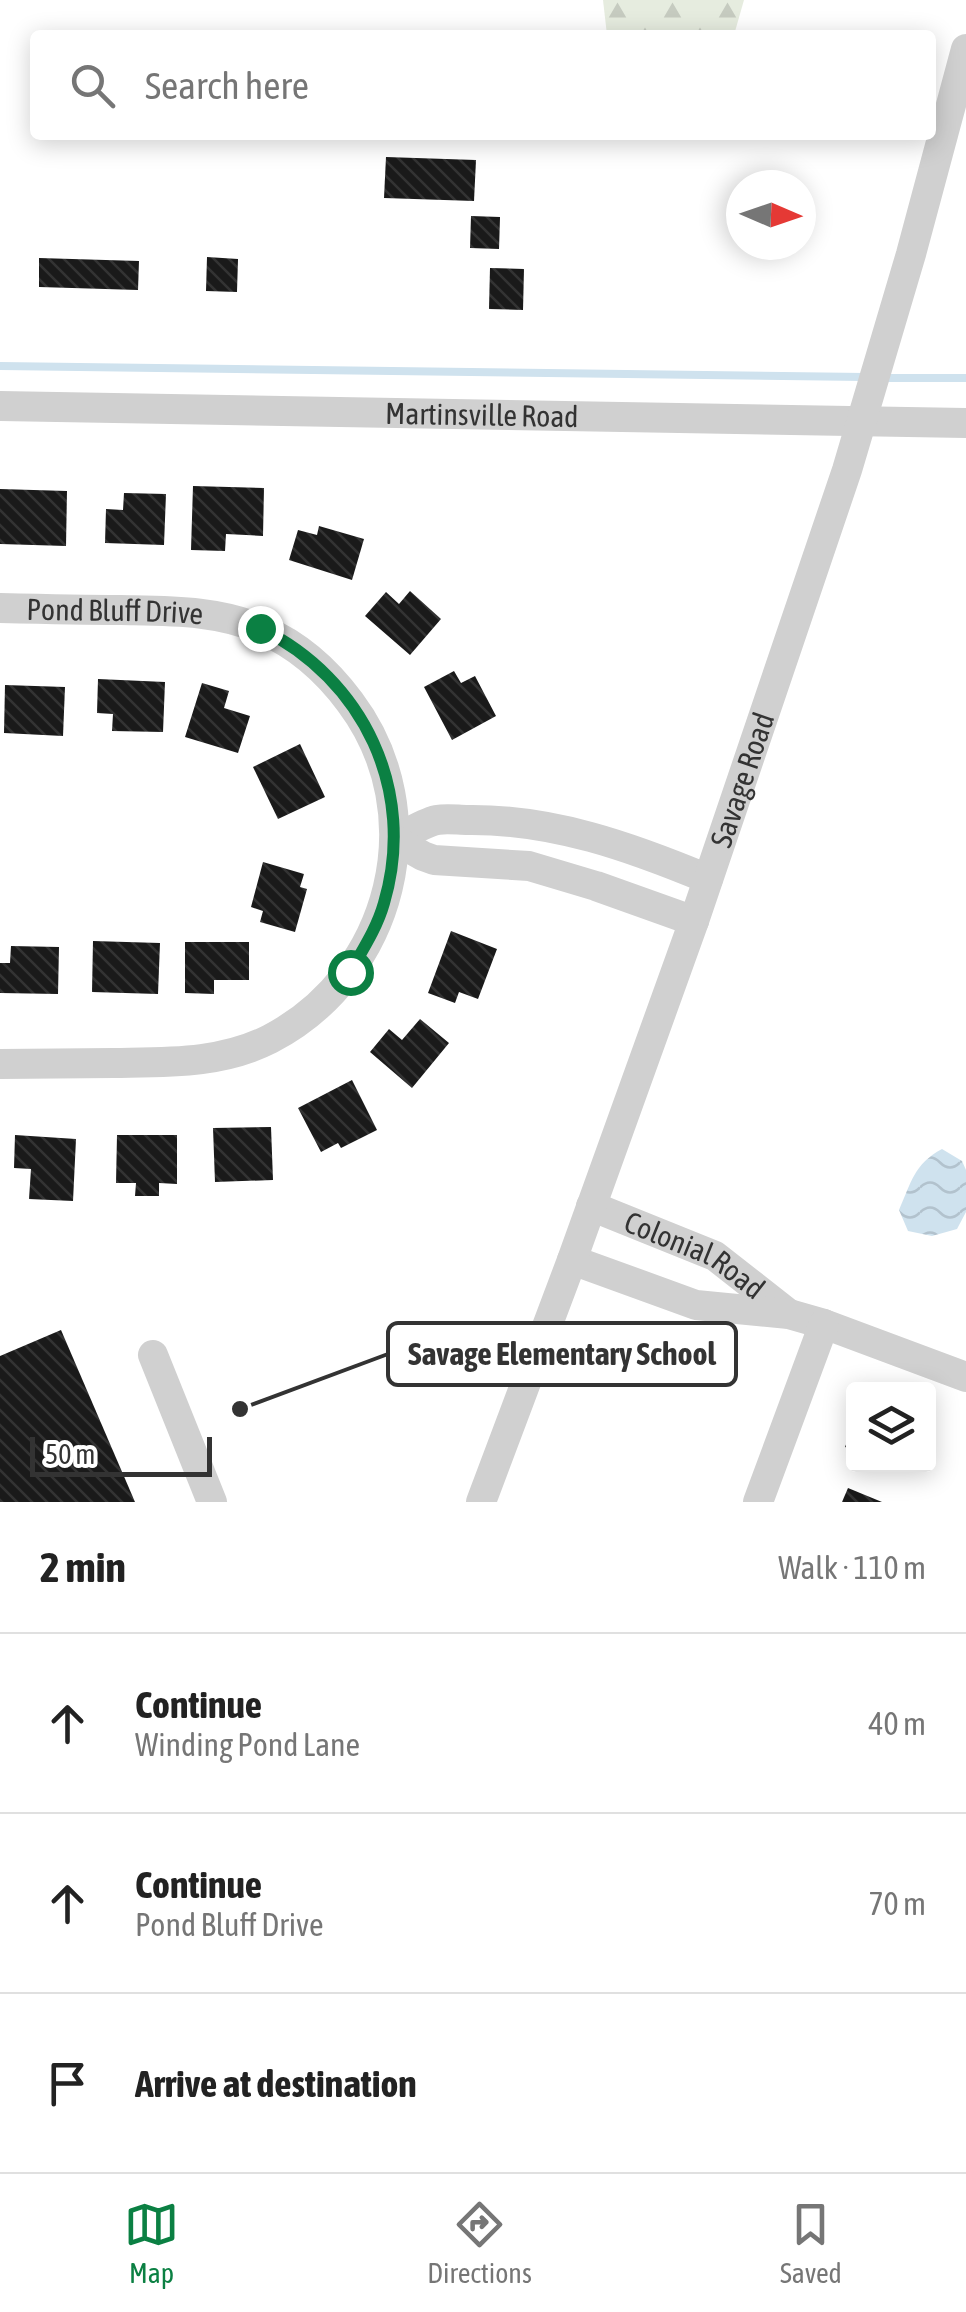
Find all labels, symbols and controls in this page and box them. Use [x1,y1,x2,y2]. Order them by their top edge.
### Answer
search box [30,30,936,140]
icon: search [65,58,120,113]
text: Search here [145,64,309,107]
north arrow [726,170,816,260]
street label: Martinsville Road [385,396,579,433]
street label: Pond Bluff Drive [26,592,205,631]
route end [238,606,284,652]
street label: Savage Road [703,708,781,851]
route start [328,950,374,996]
street label: Colonial Road [620,1204,771,1305]
callout: Savage Elementary School [388,1323,736,1385]
text: Savage Elementary School [408,1335,717,1372]
map controls [846,1382,936,1472]
button: layers [846,1382,936,1472]
scale bar [30,1432,212,1476]
text: 50 m [45,1438,95,1470]
text: 2 min [40,1543,126,1591]
text: Walk · 110 m [778,1549,926,1586]
text: Continue [135,1683,262,1726]
icon: ahead [40,1696,95,1751]
text: 40 m [868,1705,926,1742]
text: Winding Pond Lane [135,1726,360,1763]
text: Continue [135,1863,262,1906]
icon: ahead [40,1876,95,1931]
text: 70 m [868,1885,926,1922]
text: Pond Bluff Drive [135,1906,323,1943]
icon: arrive [40,2056,95,2111]
text: Arrive at destination [135,2062,417,2105]
tab: Map [124,2197,179,2289]
tab: Directions [427,2197,532,2289]
tab: Saved [780,2197,842,2289]

